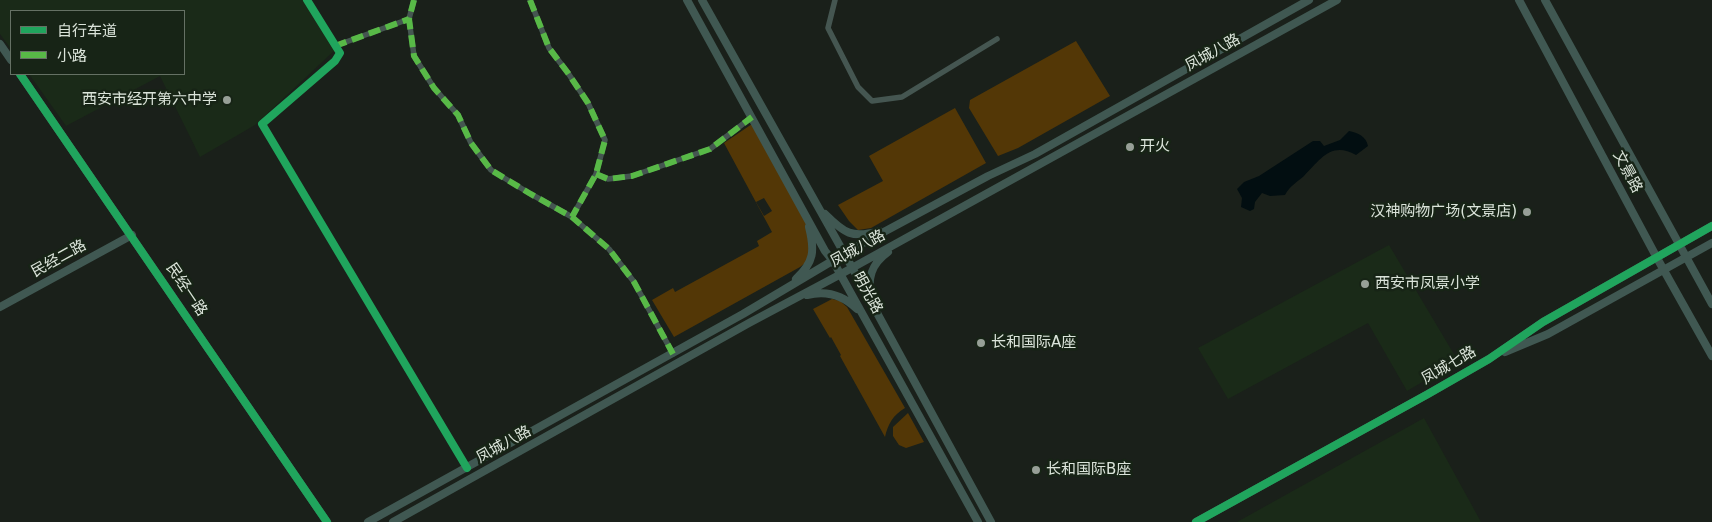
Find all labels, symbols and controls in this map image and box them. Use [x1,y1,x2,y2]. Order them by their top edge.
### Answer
legend [10,10,185,75]
text: 自行车道 [57,22,117,40]
street label: 凤城八路 [1182,31,1244,75]
text: 小路 [57,47,87,65]
place label: 西安市经开第六中学 [82,91,217,109]
marker: 西安市经开第六中学 [221,94,233,106]
place label: 开火 [1140,138,1170,156]
marker: 开火 [1124,141,1136,153]
street label: 文景路 [1608,148,1646,196]
place label: 汉神购物广场(文景店) [1370,203,1517,221]
marker: 汉神购物广场(文景店) [1521,206,1533,218]
street label: 凤城八路 [827,227,889,271]
street label: 民经二路 [28,237,90,281]
street label: 民经一路 [162,260,210,320]
street label: 明光路 [848,269,886,317]
place label: 西安市凤景小学 [1375,275,1480,293]
marker: 西安市凤景小学 [1359,278,1371,290]
place label: 长和国际A座 [991,334,1076,352]
marker: 长和国际A座 [975,337,987,349]
street label: 凤城七路 [1419,343,1479,389]
street label: 凤城八路 [473,423,535,467]
place label: 长和国际B座 [1046,461,1131,479]
marker: 长和国际B座 [1030,464,1042,476]

